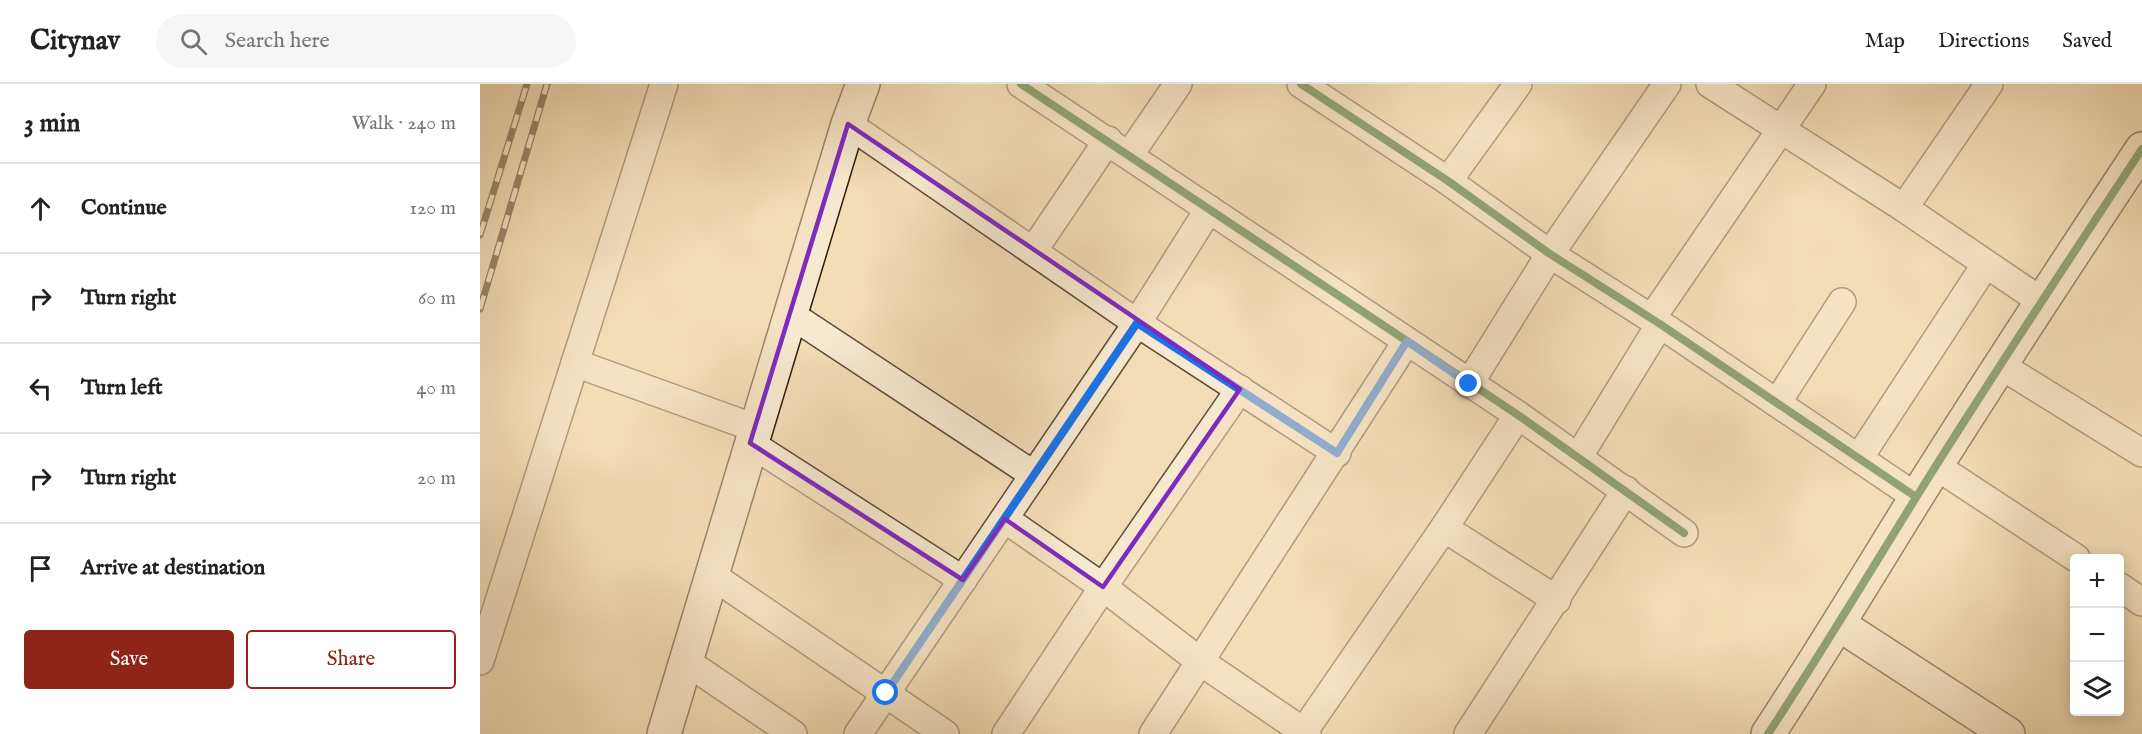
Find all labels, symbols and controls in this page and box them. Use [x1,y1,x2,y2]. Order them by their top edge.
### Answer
search box [156,14,576,68]
text: Citynav [30,24,120,59]
icon: search [177,25,210,58]
text: Search here [225,27,330,55]
text: Map [1865,28,1905,55]
text: Directions [1938,28,2029,55]
text: Saved [2062,28,2112,55]
text: 3 min [24,107,80,140]
text: Walk · 240 m [351,111,456,136]
icon: ahead [24,192,57,225]
text: Continue [81,194,167,222]
text: 120 m [410,196,456,221]
icon: right [24,282,57,315]
text: Turn right [81,284,176,312]
text: 60 m [418,286,456,311]
route end [1455,370,1481,396]
icon: left [24,372,57,405]
text: Turn left [81,374,163,402]
text: 40 m [417,376,456,401]
icon: right [24,462,57,495]
text: Turn right [81,464,176,492]
text: 20 m [417,466,456,491]
icon: arrive [24,552,57,585]
text: Arrive at destination [81,554,265,582]
map controls [2070,554,2124,716]
button: + [2070,554,2124,608]
button: − [2070,608,2124,662]
button: Save [24,630,234,689]
button: Share [246,630,456,689]
button: layers [2070,662,2124,716]
route start [872,679,898,705]

